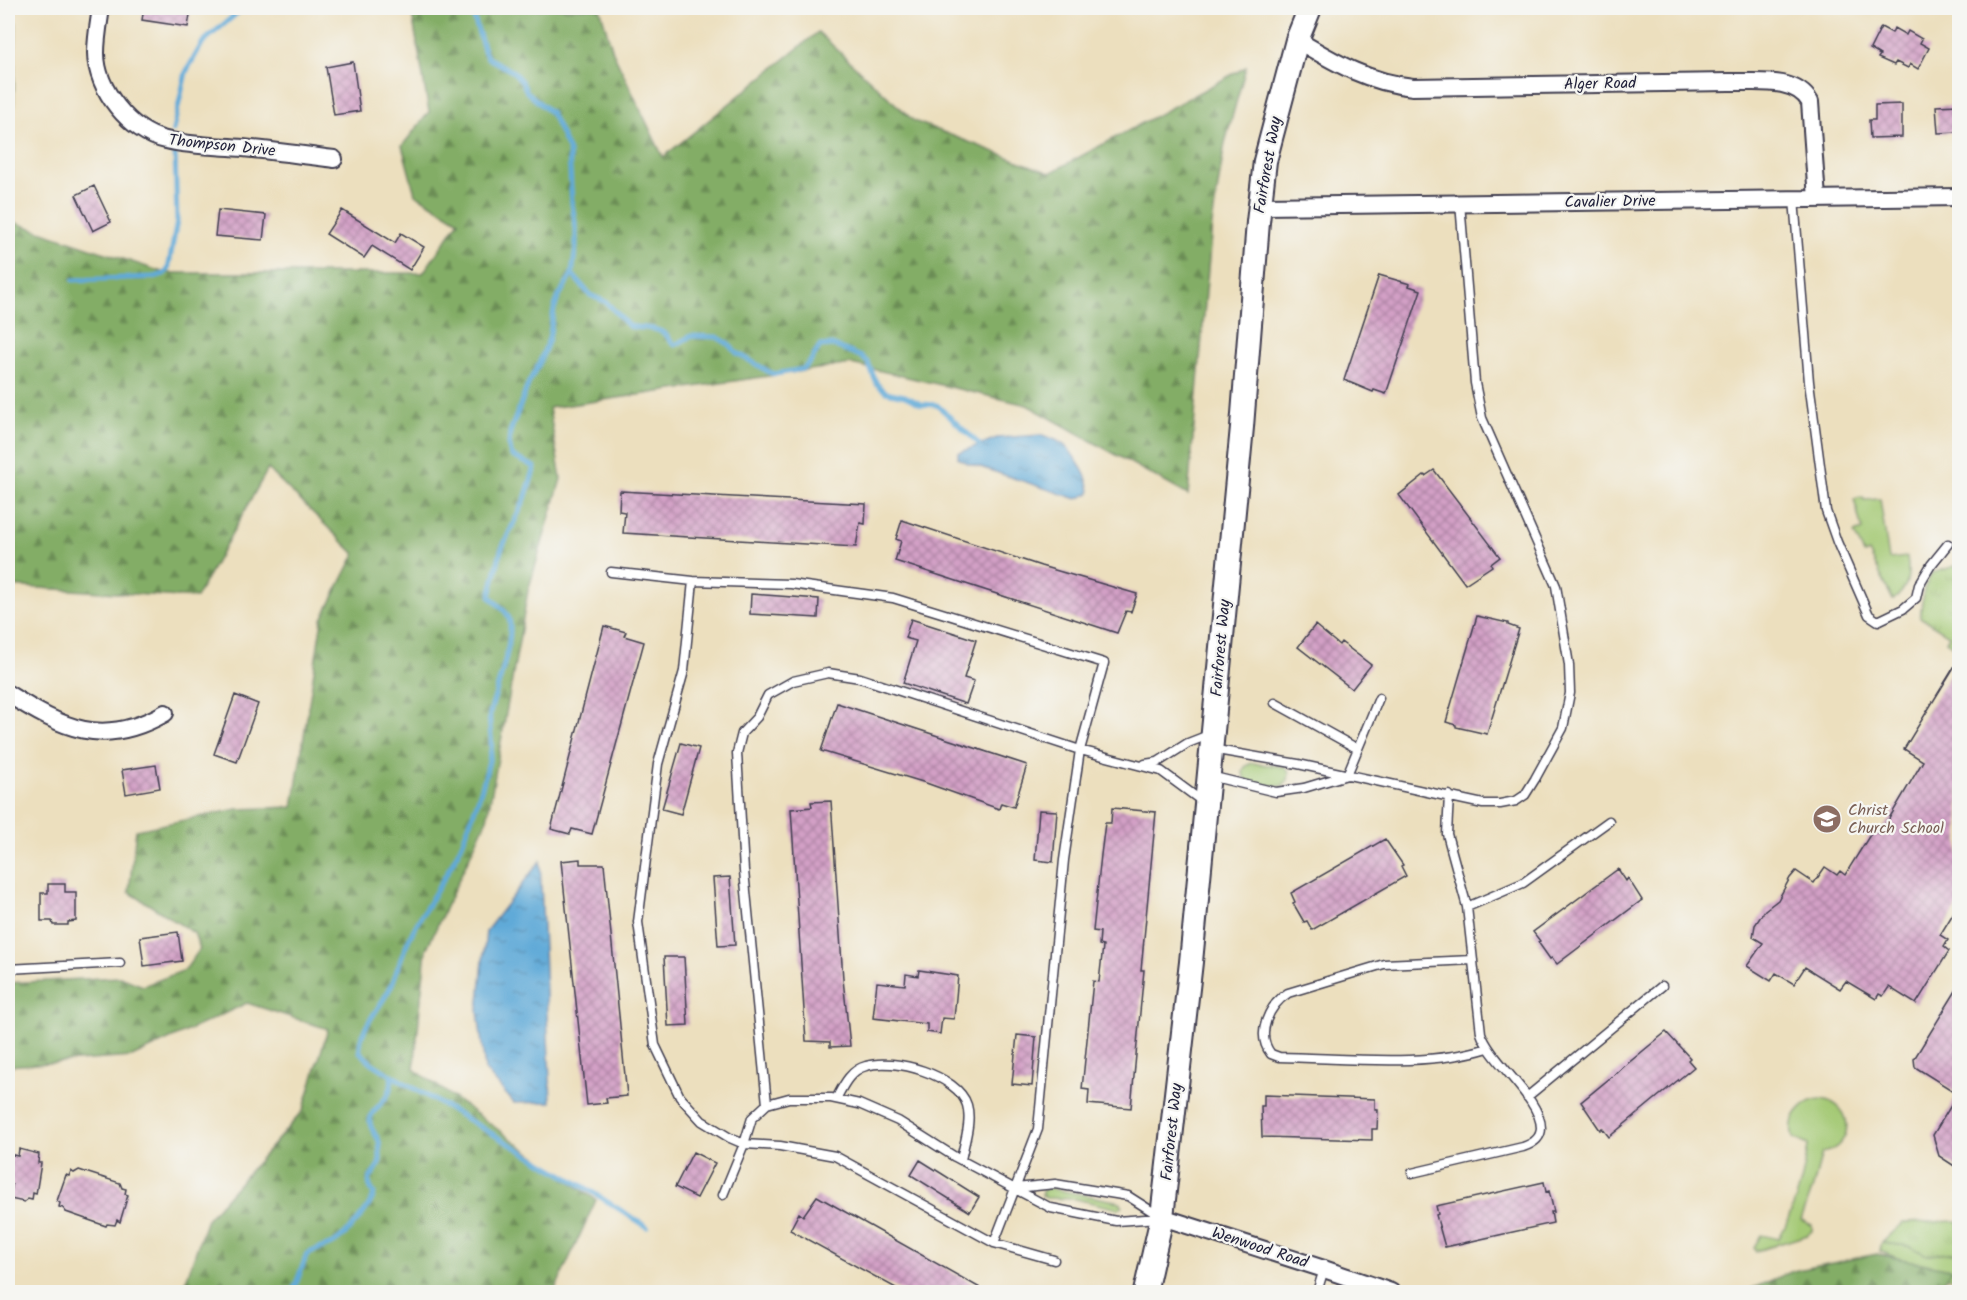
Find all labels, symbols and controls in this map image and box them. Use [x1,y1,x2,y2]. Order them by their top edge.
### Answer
street label: Alger Road [1564,71,1637,97]
street label: Fairforest Way [1247,114,1289,215]
street label: Thompson Drive [167,128,277,164]
street label: Cavalier Drive [1564,189,1656,215]
street label: Fairforest Way [1204,598,1238,698]
place label: Christ Church School [1848,798,1944,841]
school or university icon: Christ Church School [1811,803,1843,835]
street label: Fairforest Way [1154,1082,1190,1182]
street label: Wenwood Road [1209,1221,1312,1276]

